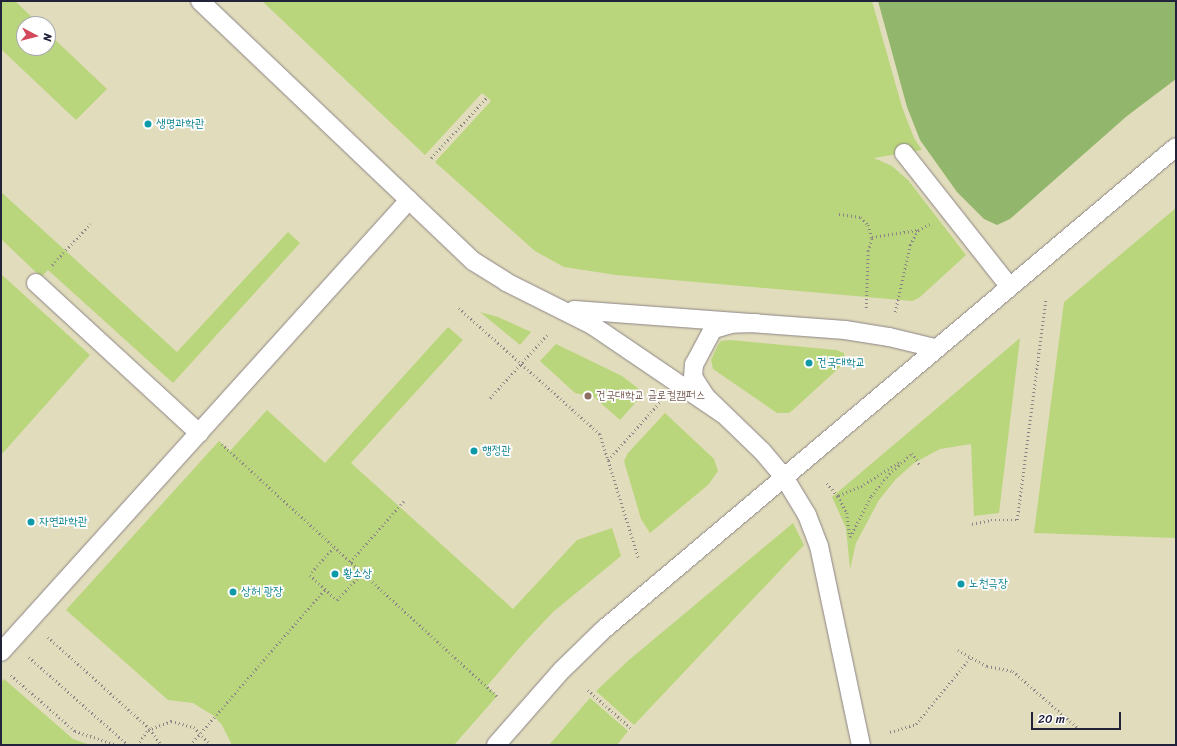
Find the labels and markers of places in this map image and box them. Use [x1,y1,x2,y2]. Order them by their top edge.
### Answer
place label: 생명과학관 [156,117,204,131]
marker: 생명과학관 [143,119,153,129]
place label: 건국대학교 [817,356,865,370]
marker: 건국대학교 [804,358,814,368]
place label: 건국대학교 글로컬캠퍼스 [596,389,705,403]
marker: 건국대학교 글로컬캠퍼스 [583,391,593,401]
place label: 행정관 [482,444,511,458]
marker: 행정관 [469,446,479,456]
place label: 자연과학관 [39,515,87,529]
marker: 자연과학관 [26,517,36,527]
place label: 황소상 [343,567,372,581]
marker: 황소상 [330,569,340,579]
place label: 노천극장 [969,577,1008,591]
marker: 노천극장 [956,579,966,589]
place label: 상허 광장 [241,585,283,599]
marker: 상허 광장 [228,587,238,597]

